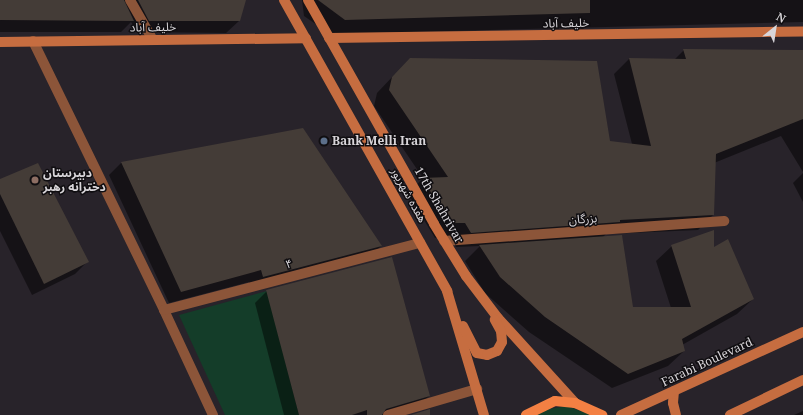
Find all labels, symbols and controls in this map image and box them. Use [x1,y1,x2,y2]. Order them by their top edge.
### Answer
north arrow [755,8,795,48]
text: N [774,9,789,26]
street label: خلیف آباد [543,15,589,31]
street label: خلیف آباد [130,19,176,35]
place label: Bank Melli Iran [332,134,426,148]
marker: Bank Melli Iran [319,136,329,146]
street label: 17th Shahrivar [411,164,467,246]
street label: هفده شهریور [388,165,430,225]
place label: دبیرستان دخترانه رهبر [43,166,106,194]
marker: دبیرستان دخترانه رهبر [30,175,40,185]
street label: بزرگان [568,211,598,227]
street label: ۴ [284,256,294,272]
street label: Farabi Boulevard [659,335,755,389]

